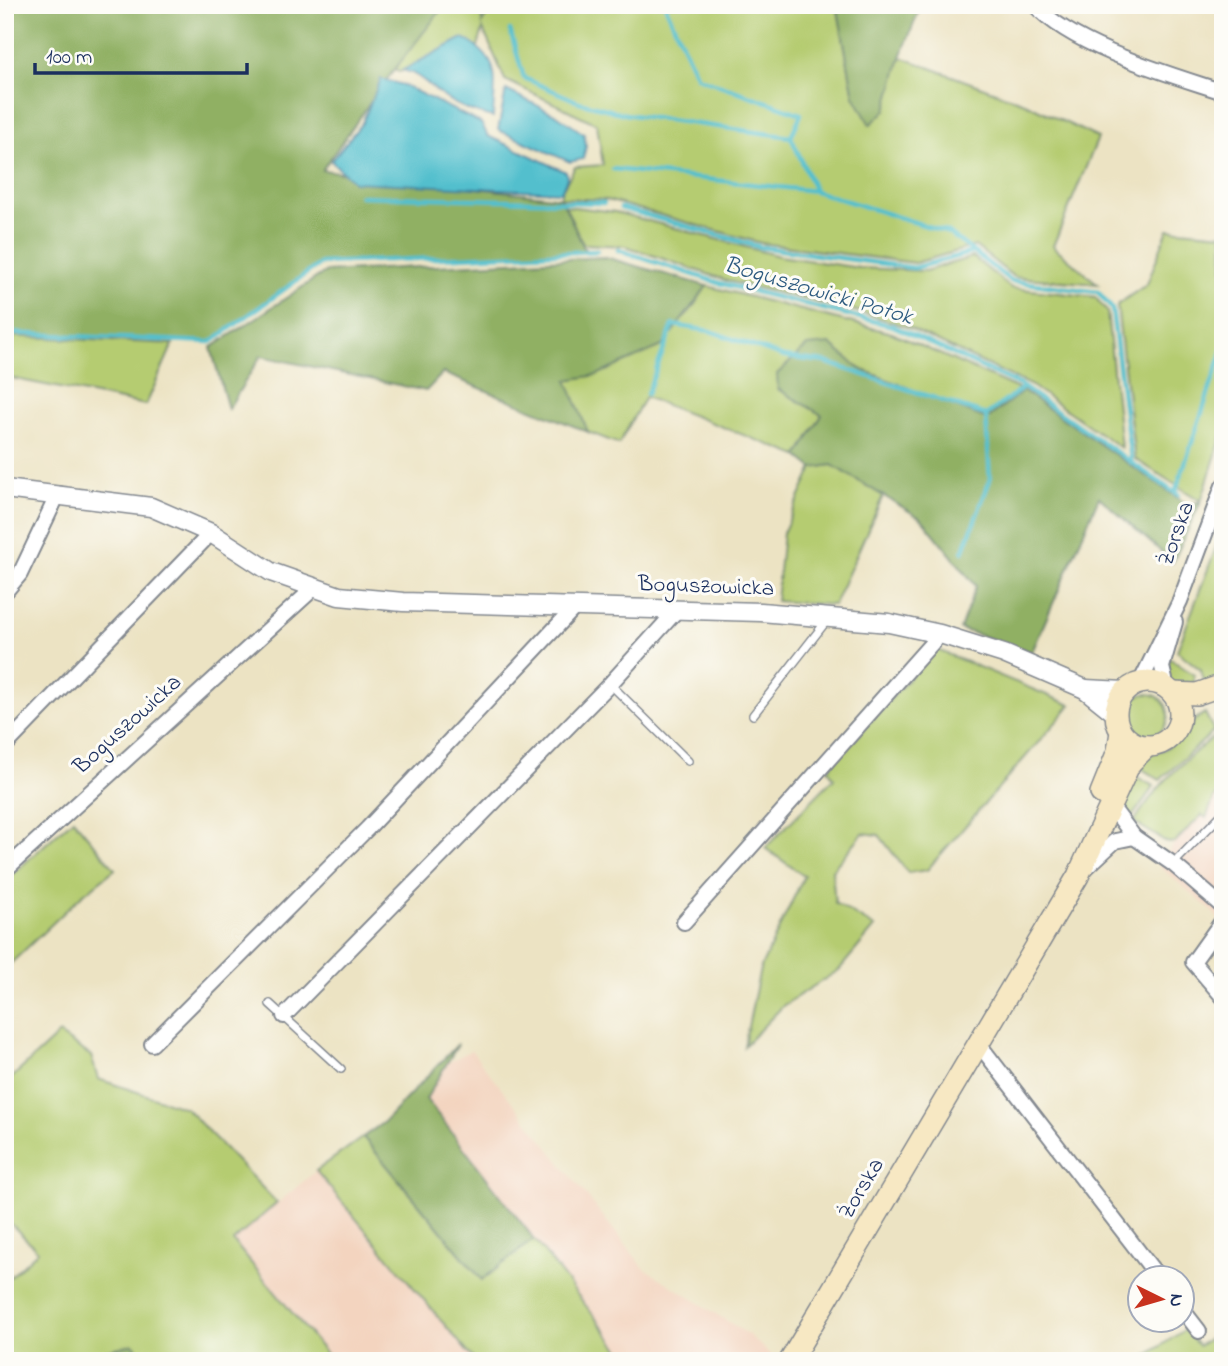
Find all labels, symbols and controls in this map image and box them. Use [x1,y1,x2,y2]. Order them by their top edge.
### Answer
scale bar [35,32,247,76]
text: 100 m [46,43,92,73]
water label: Boguszowicki Potok [720,248,918,336]
street label: Żorska [1150,497,1204,571]
street label: Boguszowicka [636,568,775,607]
street label: Boguszowicka [66,667,190,784]
street label: Żorska [831,1152,893,1226]
north arrow [1126,1264,1196,1334]
text: N [1161,1293,1189,1308]

